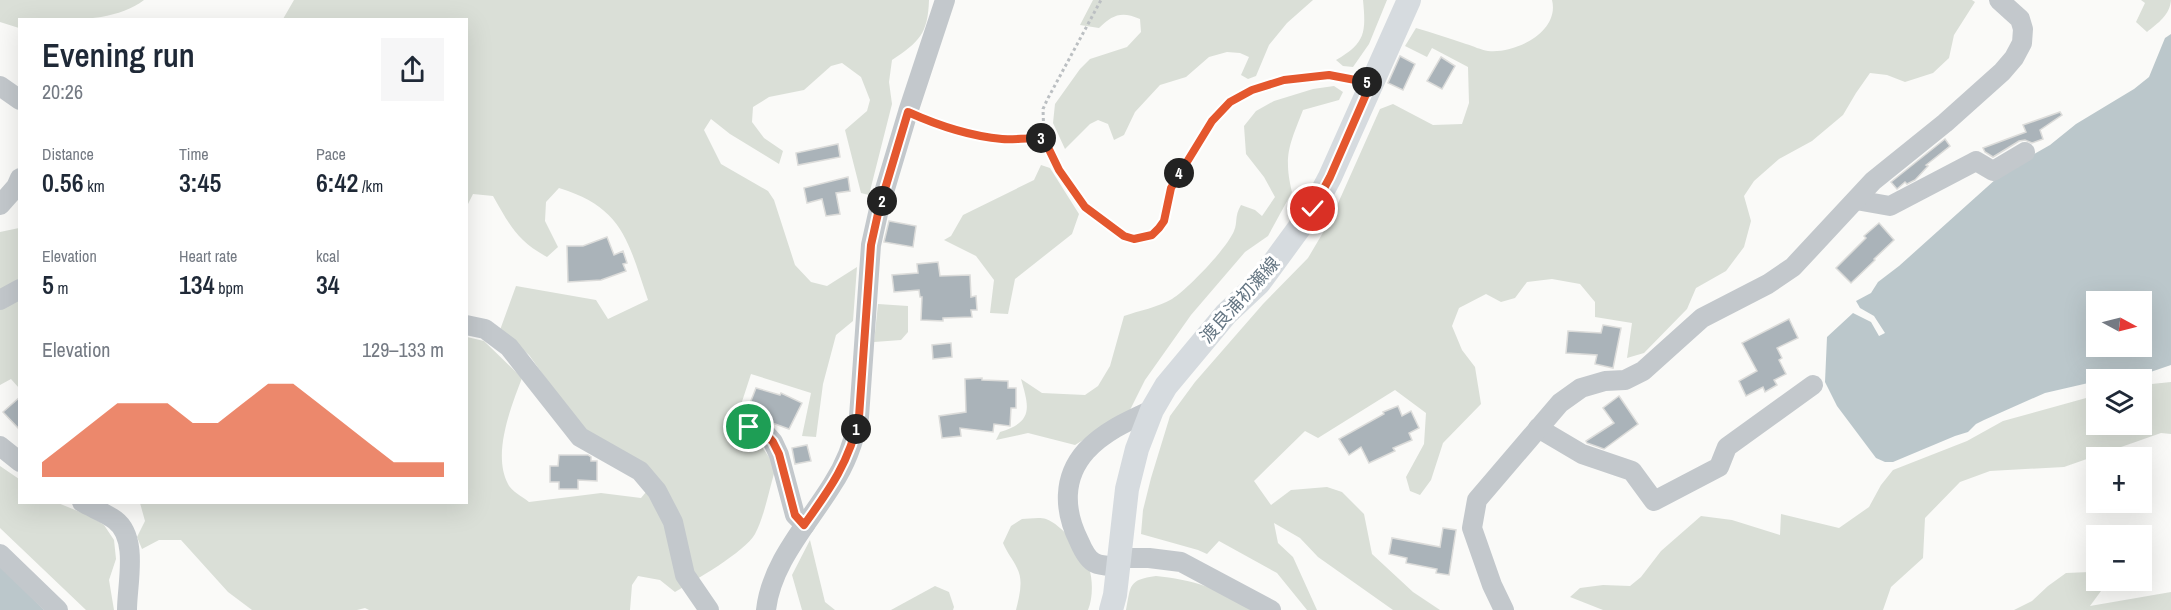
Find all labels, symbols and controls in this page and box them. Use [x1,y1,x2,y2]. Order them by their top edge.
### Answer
text: Evening run [42,33,195,77]
button: share [381,38,444,101]
pin: 5 [1352,67,1382,97]
text: 5 [1363,71,1371,93]
text: 20:26 [42,78,83,105]
pin: 3 [1026,123,1056,153]
text: 3 [1037,127,1045,149]
text: Distance [42,143,94,165]
text: Time [179,143,209,165]
text: Pace [316,143,346,165]
pin: 4 [1164,158,1194,188]
text: 4 [1175,162,1183,184]
text: 0.56 [42,165,84,200]
text: 3:45 [179,165,221,200]
text: 6:42 [316,165,358,200]
text: km [84,175,105,197]
text: /km [358,175,383,197]
pin [1287,183,1338,234]
pin: 2 [867,186,897,216]
text: 2 [878,190,886,212]
icon: check [1296,192,1329,225]
text: Elevation [42,245,97,267]
text: Heart rate [179,245,237,267]
text: kcal [316,245,339,267]
street label: 渡良浦初瀬線 [1194,251,1285,348]
text: 5 [42,267,54,302]
text: 134 [179,267,215,302]
text: 34 [316,267,340,302]
text: m [54,277,68,299]
text: bpm [215,277,244,299]
north arrow [2086,291,2152,357]
map controls [2086,291,2152,591]
text: Elevation [42,336,110,363]
text: 129–133 m [362,336,444,363]
button: layers [2086,369,2152,435]
pin [723,401,774,452]
icon: arrive [732,410,765,443]
pin: 1 [841,414,871,444]
text: 1 [852,418,860,440]
button: + [2086,447,2152,513]
button: − [2086,525,2152,591]

